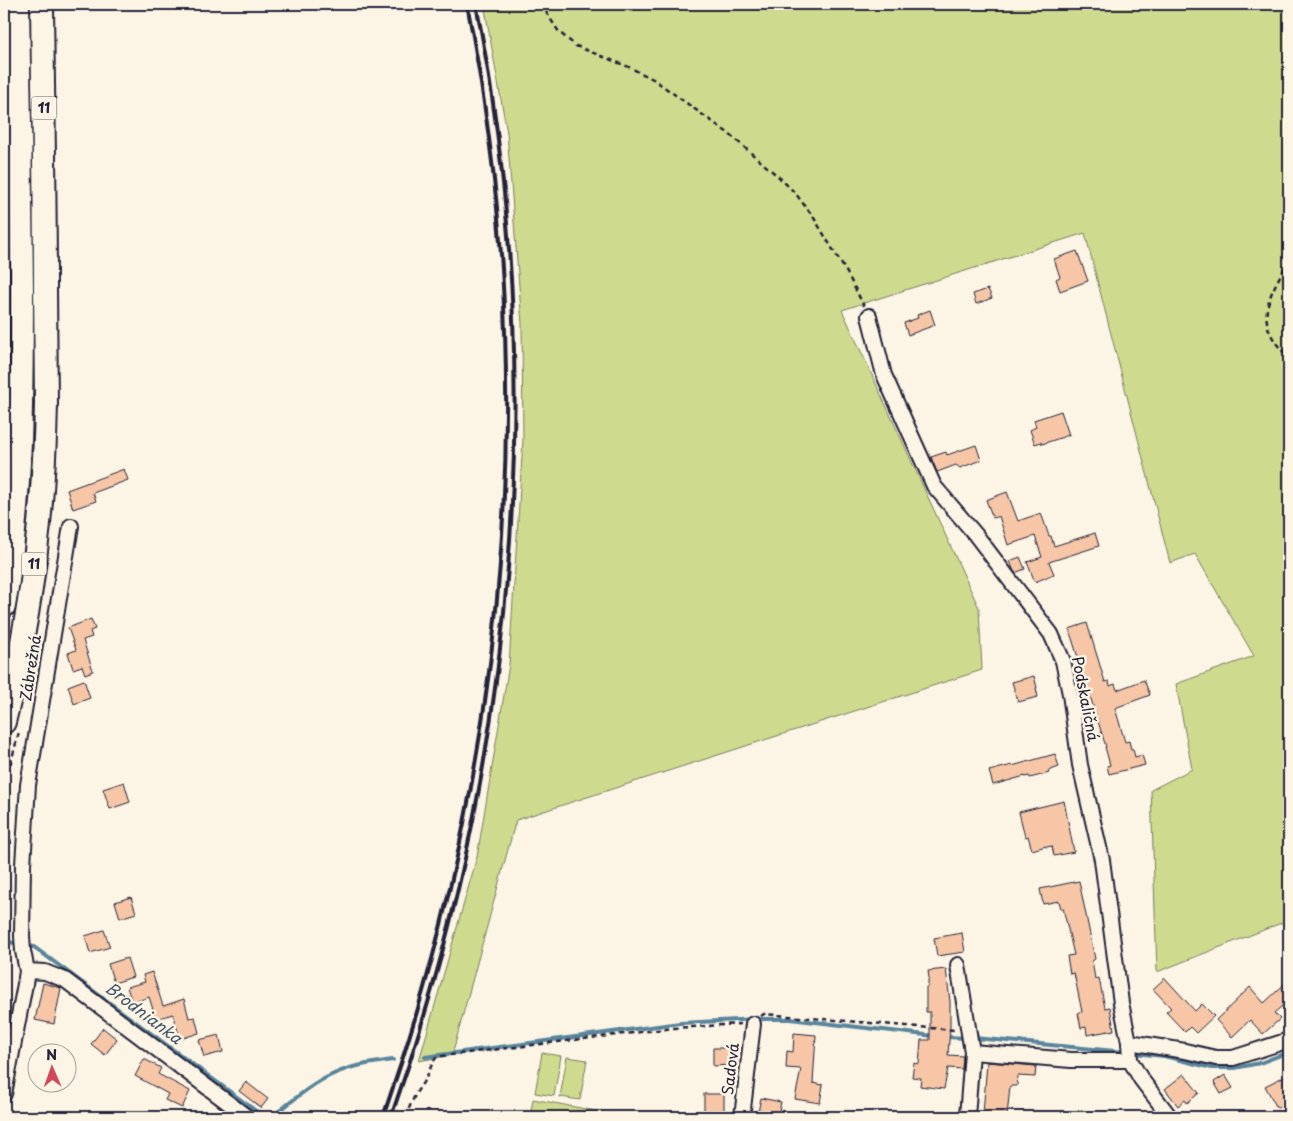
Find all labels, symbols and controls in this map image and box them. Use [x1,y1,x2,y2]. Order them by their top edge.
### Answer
road number: 11 [32,96,56,120]
road number: 11 [22,552,46,576]
street label: Zábrežná [13,632,46,703]
street label: Podskaličná [1067,654,1106,744]
water label: Brodnianka [101,975,189,1050]
street label: Sadová [715,1041,744,1096]
north arrow [28,1044,78,1094]
text: N [46,1044,57,1065]

